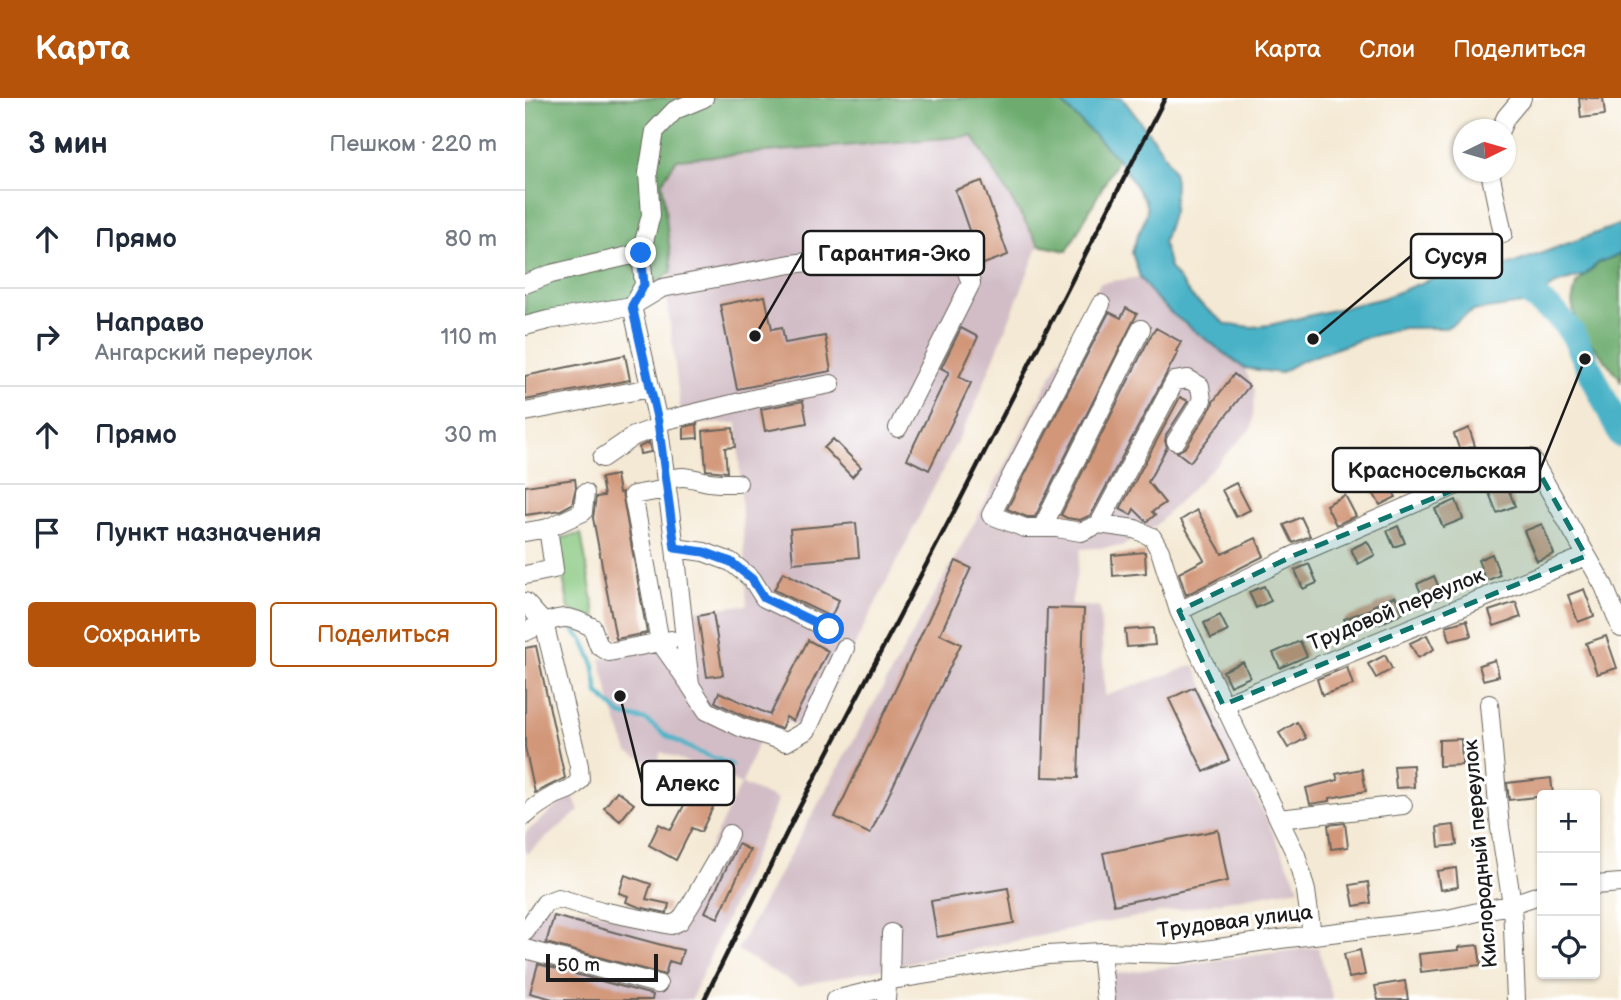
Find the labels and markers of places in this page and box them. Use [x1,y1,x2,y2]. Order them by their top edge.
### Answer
callout: Гарантия-Эко [803,231,984,275]
callout: Сусуя [1411,234,1502,278]
callout: Красносельская [1333,448,1540,492]
callout: Алекс [642,761,734,805]

